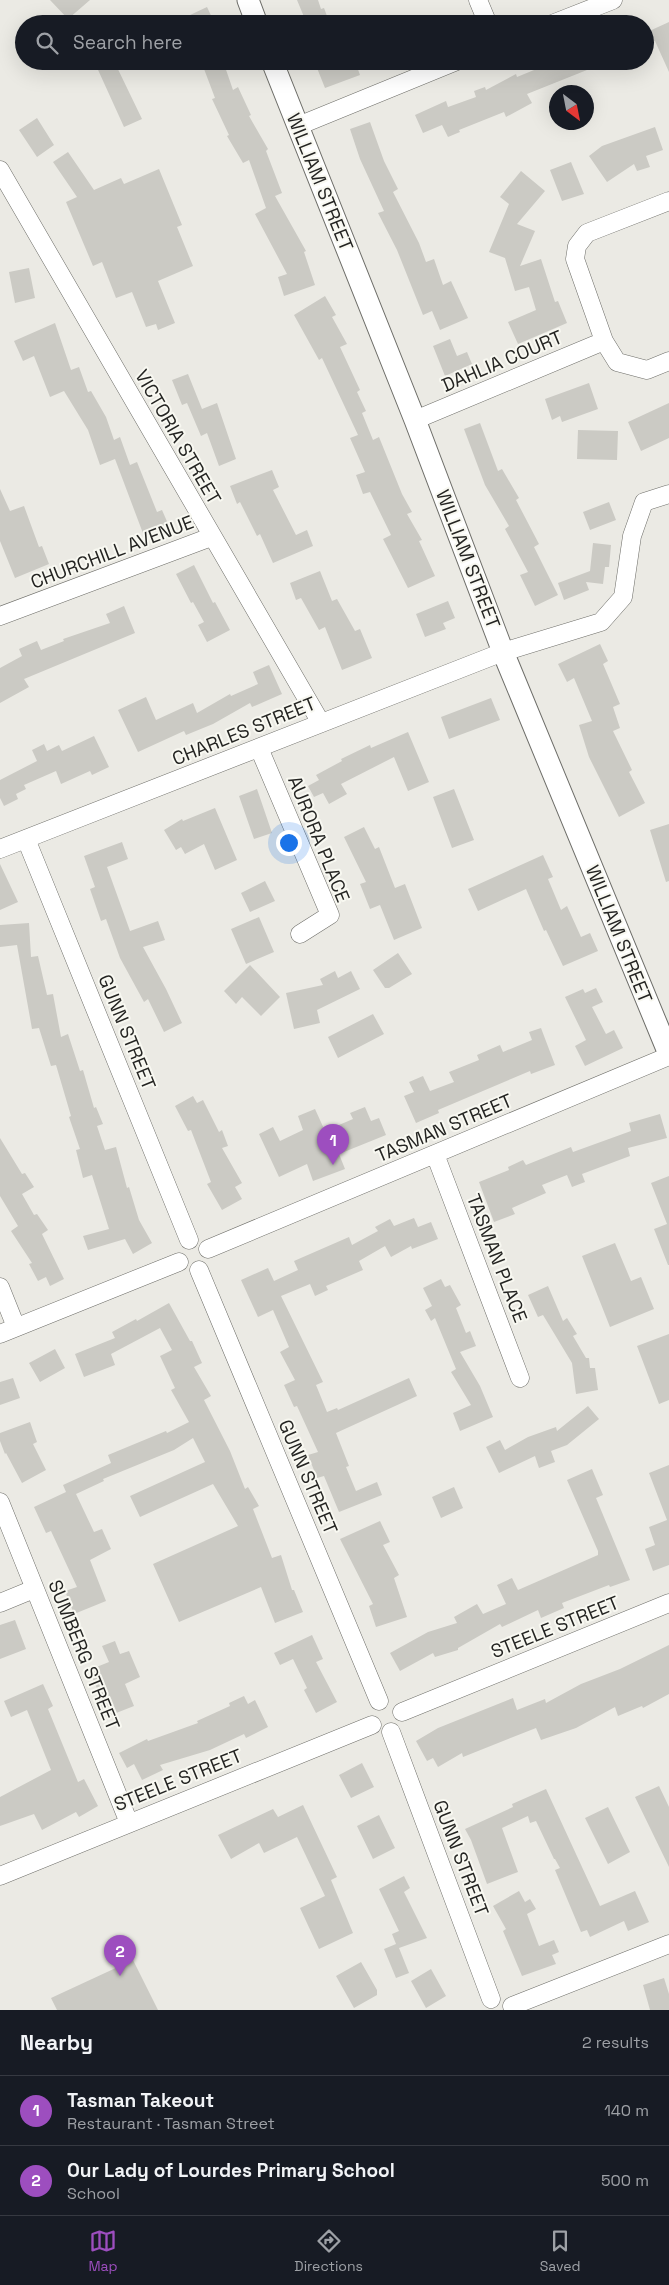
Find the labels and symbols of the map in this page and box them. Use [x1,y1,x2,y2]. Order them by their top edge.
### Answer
north arrow [549,85,594,130]
street label: WILLIAM STREET [281,109,359,255]
street label: DAHLIA COURT [438,324,566,398]
street label: VICTORIA STREET [129,365,227,509]
street label: WILLIAM STREET [430,486,506,632]
street label: CHURCHILL AVENUE [27,509,197,595]
street label: CHARLES STREET [168,691,320,771]
street label: AURORA PLACE [282,772,356,906]
your location [276,830,302,856]
street label: WILLIAM STREET [580,861,658,1007]
street label: GUNN STREET [93,971,161,1093]
street label: TASMAN STREET [372,1088,516,1168]
pin: 1 [317,1124,349,1165]
street label: TASMAN PLACE [461,1190,533,1326]
street label: GUNN STREET [273,1416,343,1538]
street label: SUMBERG STREET [42,1576,126,1734]
street label: STEELE STREET [487,1590,623,1664]
street label: STEELE STREET [110,1743,246,1817]
street label: GUNN STREET [427,1797,495,1919]
pin: 2 [104,1935,136,1976]

